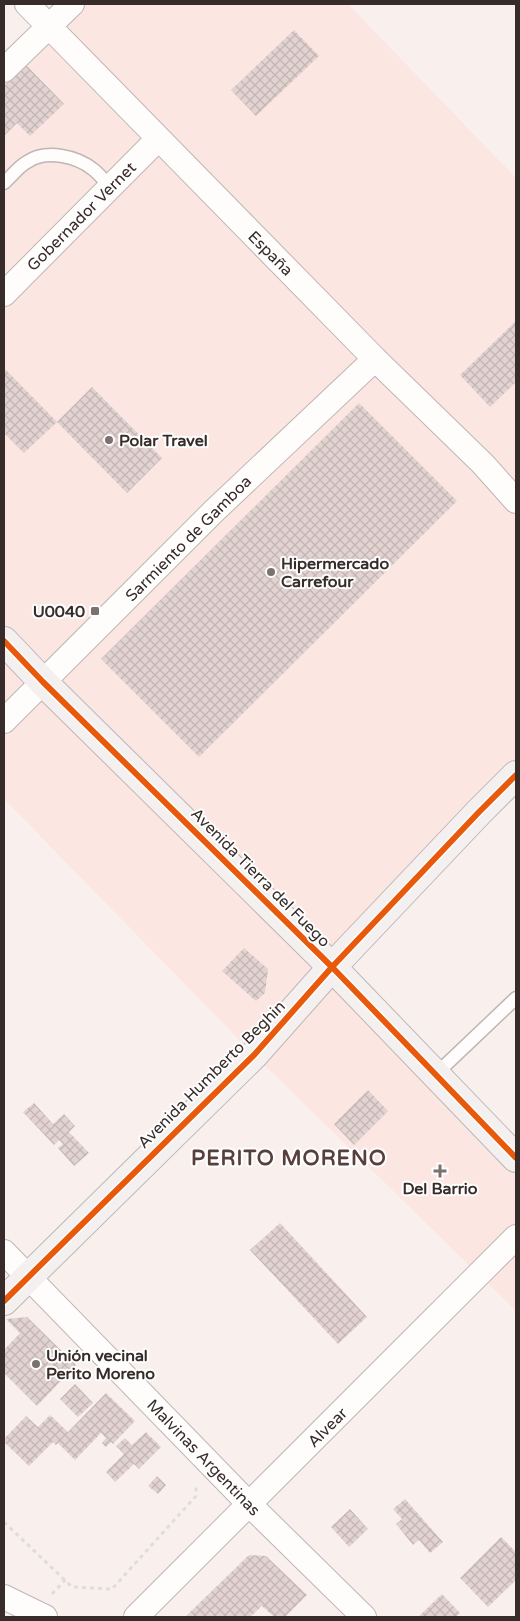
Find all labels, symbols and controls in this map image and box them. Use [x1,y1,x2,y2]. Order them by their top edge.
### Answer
street label: Gobernador Vernet [23,158,141,276]
street label: España [244,227,297,280]
place label: Polar Travel [119,431,208,451]
marker: Polar Travel [103,434,115,446]
street label: Sarmiento de Gamboa [122,472,256,606]
place label: Hipermercado Carrefour [281,554,389,592]
marker: Hipermercado Carrefour [265,566,277,578]
place label: U0040 [33,602,85,622]
marker: U0040 [89,605,101,617]
street label: Avenida Tierra del Fuego [186,804,334,952]
street label: Avenida Humberto Beghin [134,997,290,1153]
district label: PERITO MORENO [191,1146,387,1171]
marker: Del Barrio [434,1165,446,1177]
place label: Del Barrio [403,1179,478,1199]
place label: Unión vecinal Perito Moreno [46,1346,155,1384]
marker: Unión vecinal Perito Moreno [30,1358,42,1370]
street label: Malvinas Argentinas [142,1395,264,1520]
street label: Alvear [304,1403,352,1452]

